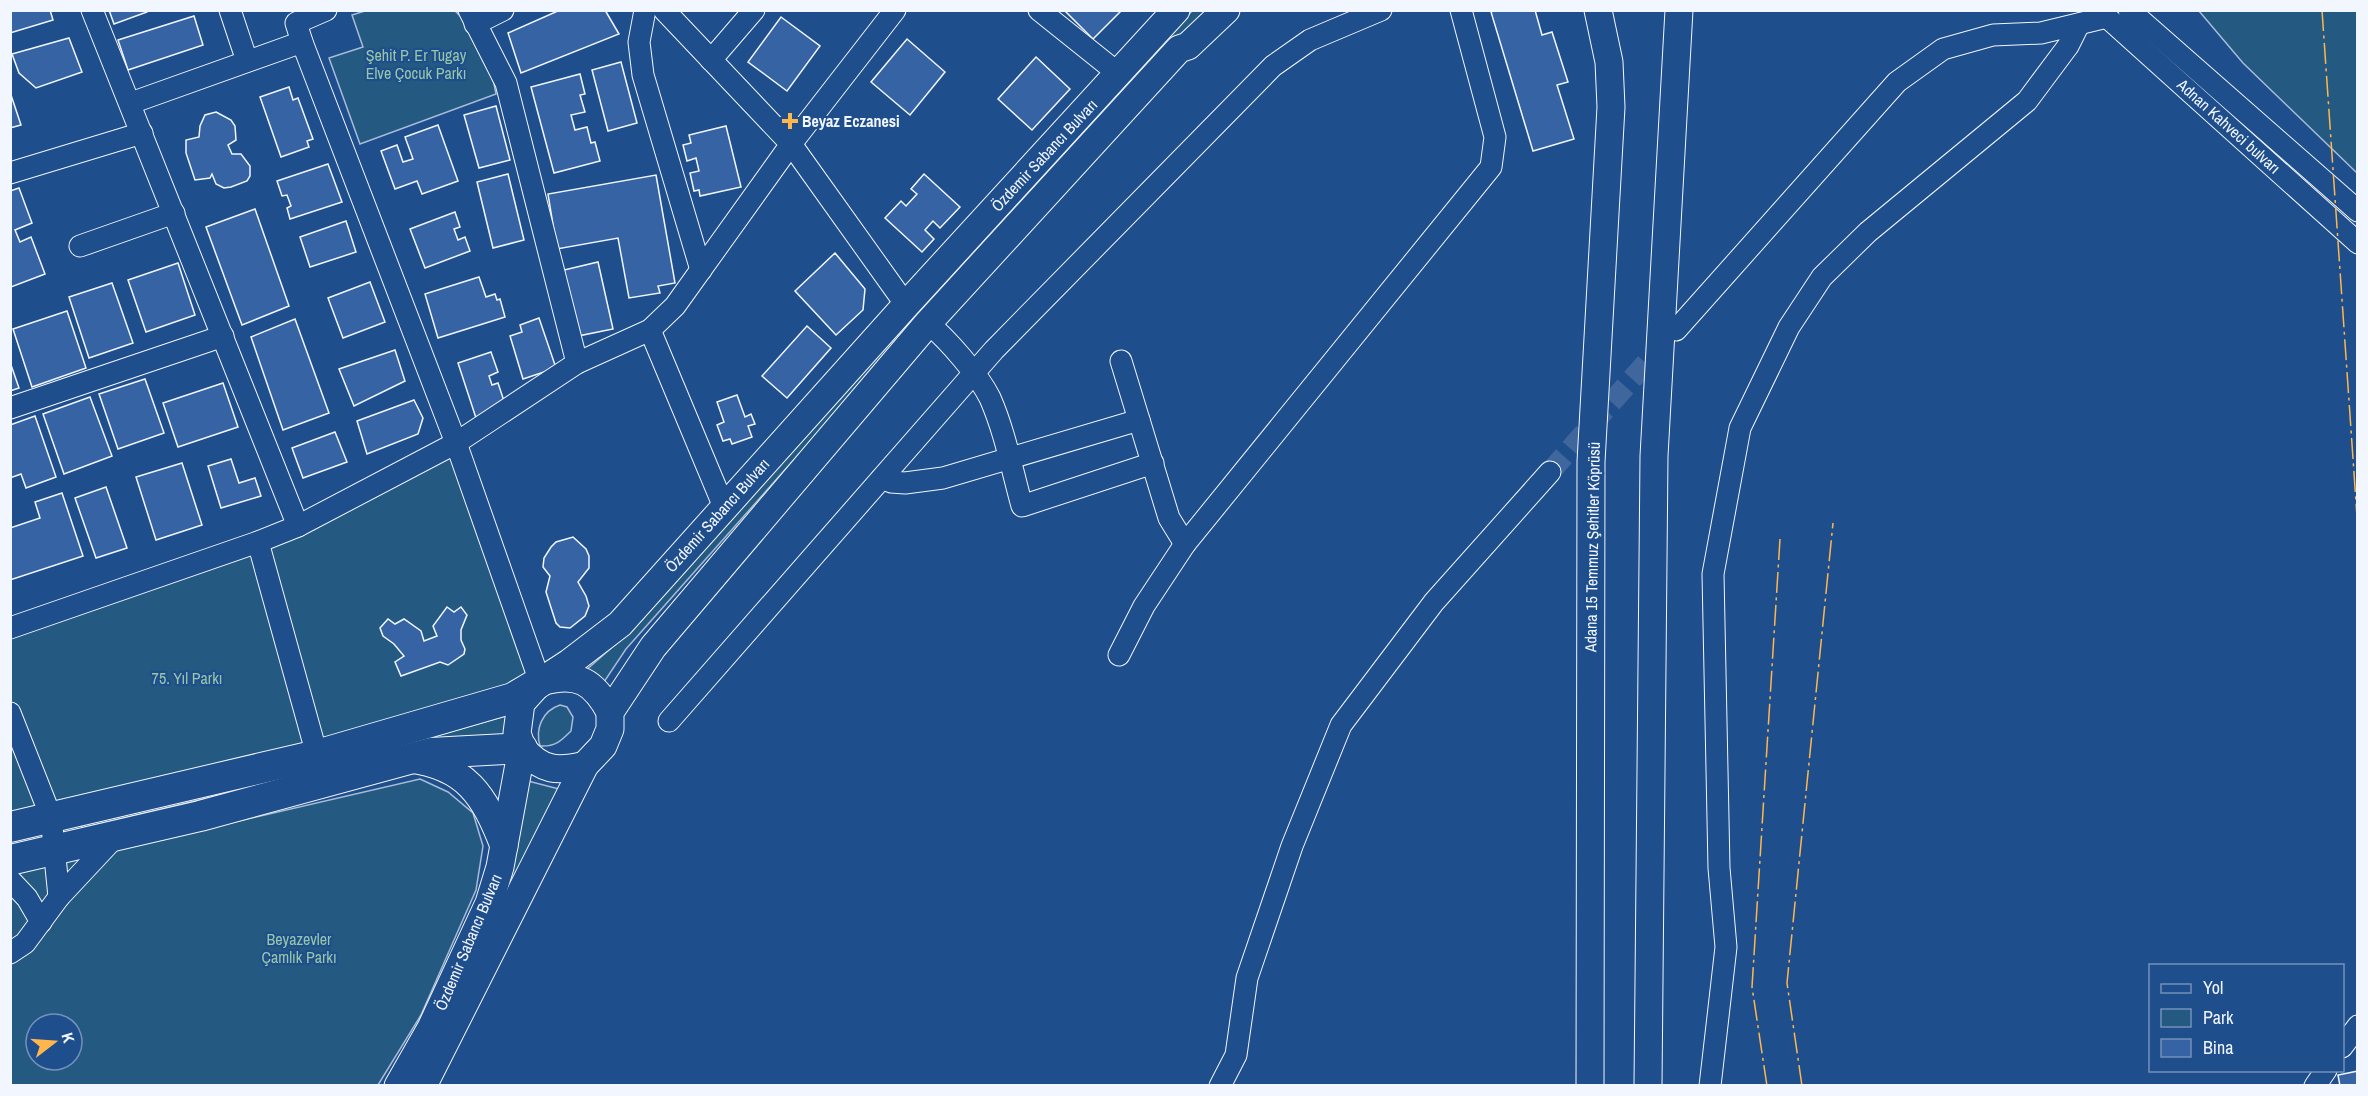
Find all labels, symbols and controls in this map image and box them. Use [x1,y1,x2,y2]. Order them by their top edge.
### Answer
park label: Şehit P. Er Tugay Elve Çocuk Parkı [366,44,467,84]
street label: Adnan Kahveci bulvarı [2172,73,2285,178]
street label: Özdemir Sabancı Bulvarı [986,94,1102,216]
place label: Beyaz Eczanesi [802,110,900,132]
marker: Beyaz Eczanesi [783,114,797,128]
street label: Adana 15 Temmuz Şehitler Köprüsü [1579,442,1605,653]
street label: Özdemir Sabancı Bulvarı [660,453,774,577]
park label: 75. Yıl Parkı [152,667,222,689]
street label: Özdemir Sabancı Bulvarı [429,870,507,1014]
park label: Beyazevler Çamlık Parkı [261,928,337,968]
legend [2149,964,2344,1072]
text: Yol [2203,975,2223,1000]
text: Park [2203,1005,2234,1030]
north arrow [24,1012,84,1072]
text: K [56,1030,80,1046]
text: Bina [2203,1035,2233,1060]

